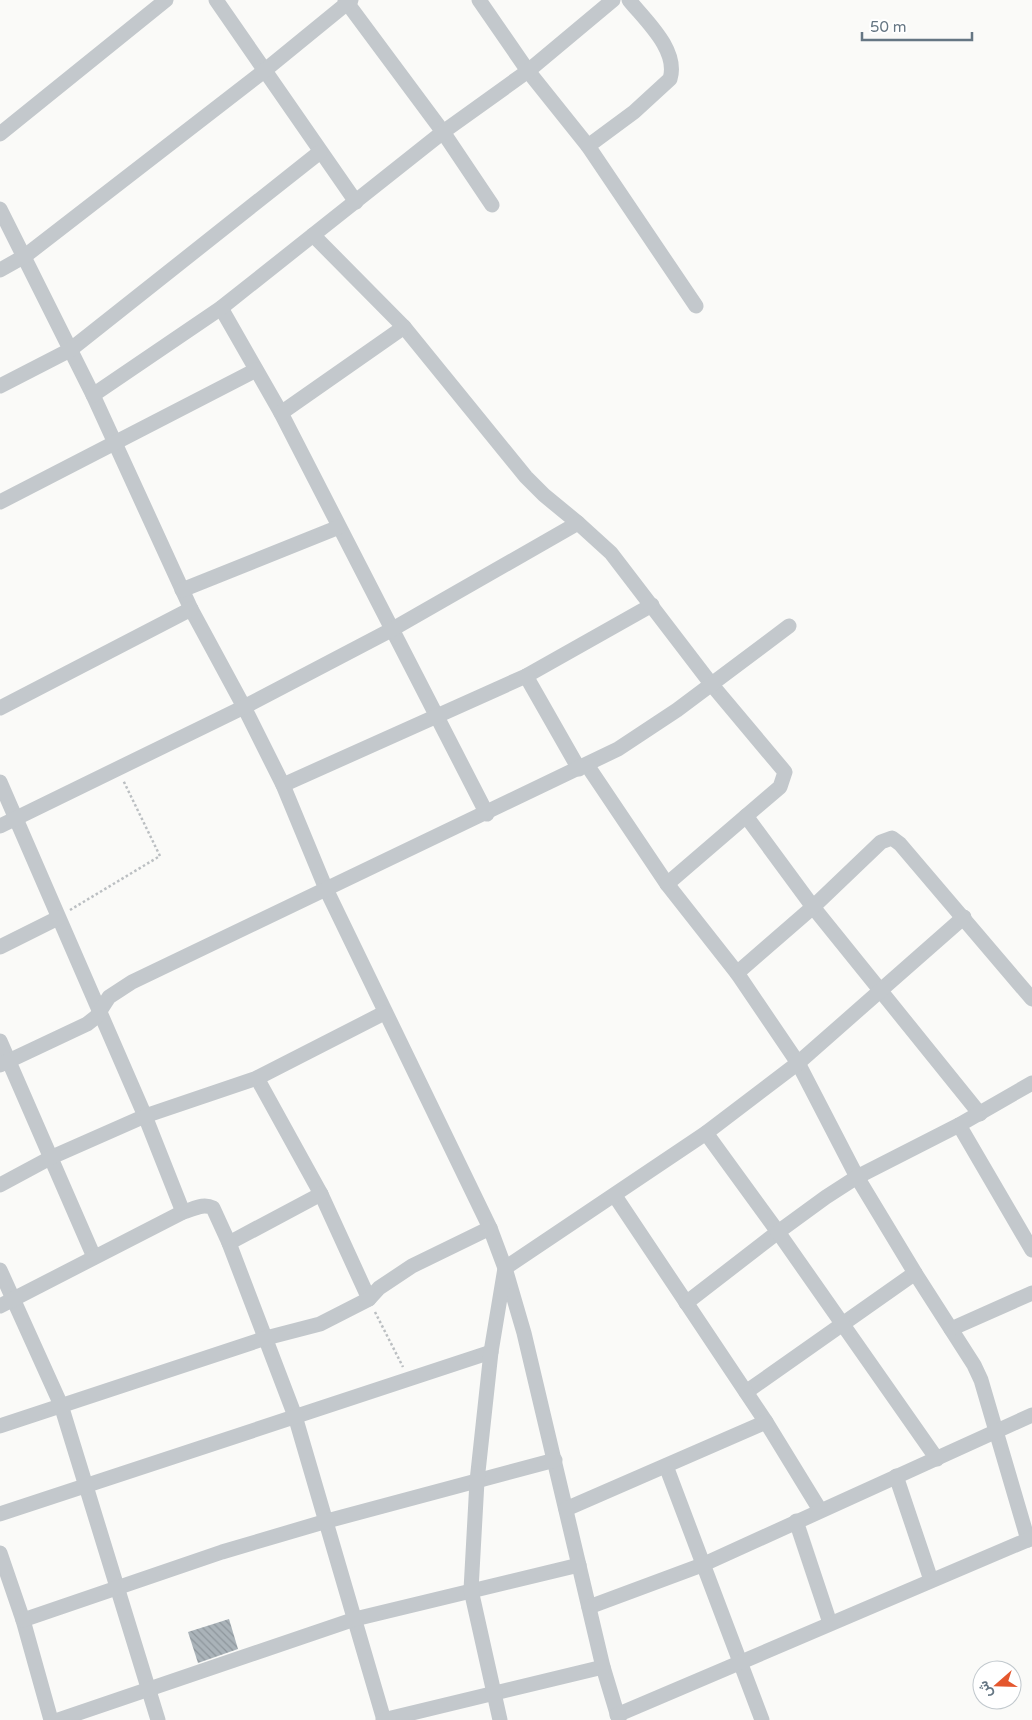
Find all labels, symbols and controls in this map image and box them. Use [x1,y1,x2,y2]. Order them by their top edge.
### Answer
scale bar [862,10,972,42]
text: 50 m [870,18,907,36]
north arrow [972,1660,1022,1710]
text: ش [974,1678,996,1700]

